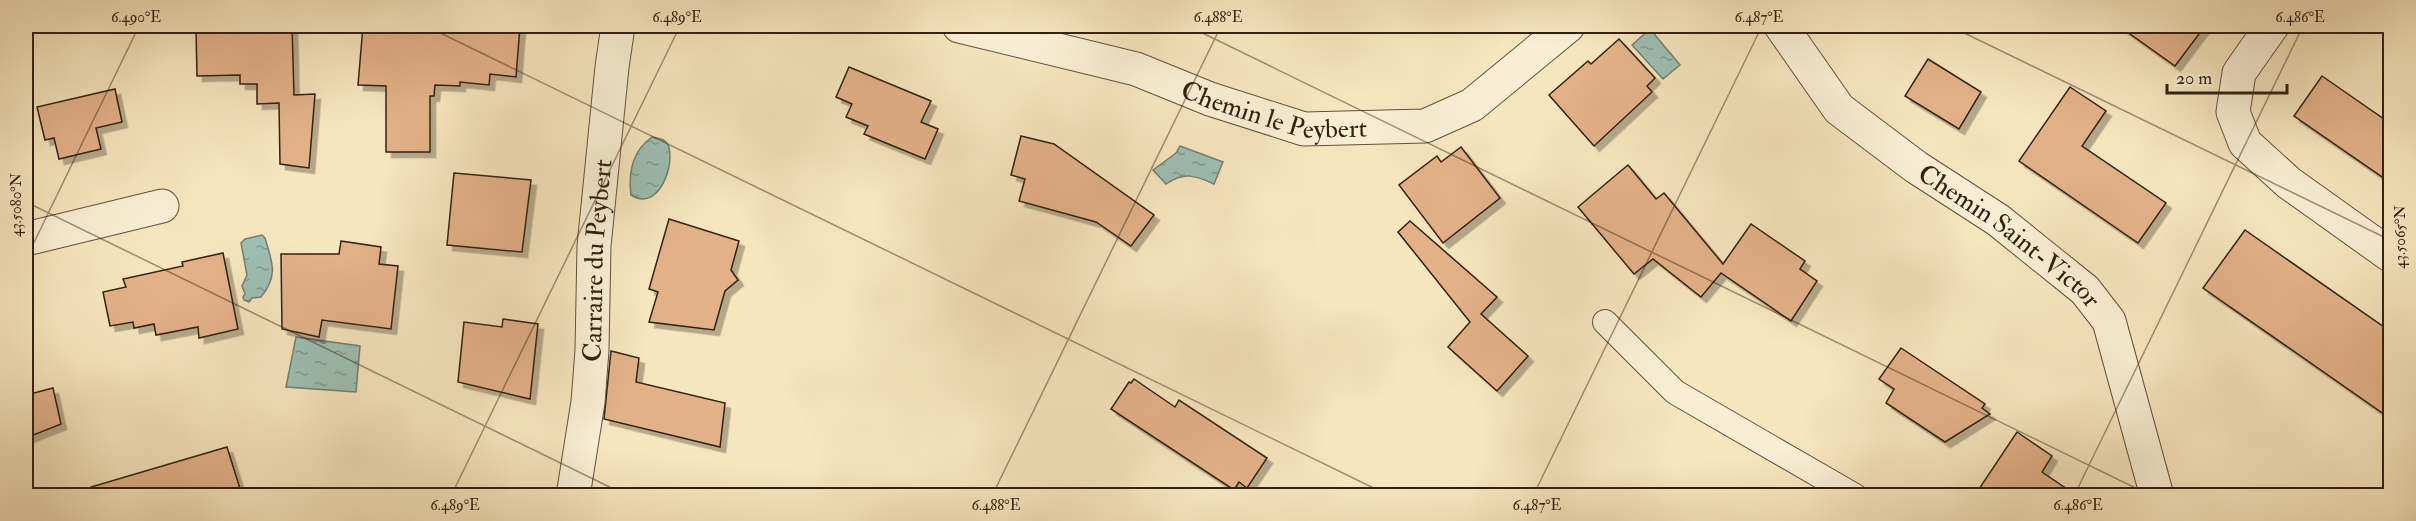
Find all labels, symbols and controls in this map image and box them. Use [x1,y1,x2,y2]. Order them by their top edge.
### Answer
text: 6.490°E [111,8,161,27]
text: 6.489°E [652,8,702,27]
text: 6.488°E [1194,8,1243,27]
text: 6.487°E [1735,8,1784,27]
text: 6.486°E [2275,8,2325,27]
scale bar [2167,57,2287,95]
text: 20 m [2176,67,2212,90]
street label: Chemin le Peybert [1176,74,1367,146]
street label: Carraire du Peybert [576,158,620,363]
street label: Chemin Saint-Victor [1912,158,2108,314]
text: 43.5080°N [7,172,26,237]
text: 43.5065°N [2391,205,2410,269]
text: 6.489°E [430,496,480,515]
text: 6.488°E [972,496,1021,515]
text: 6.487°E [1513,496,1562,515]
text: 6.486°E [2053,496,2103,515]

